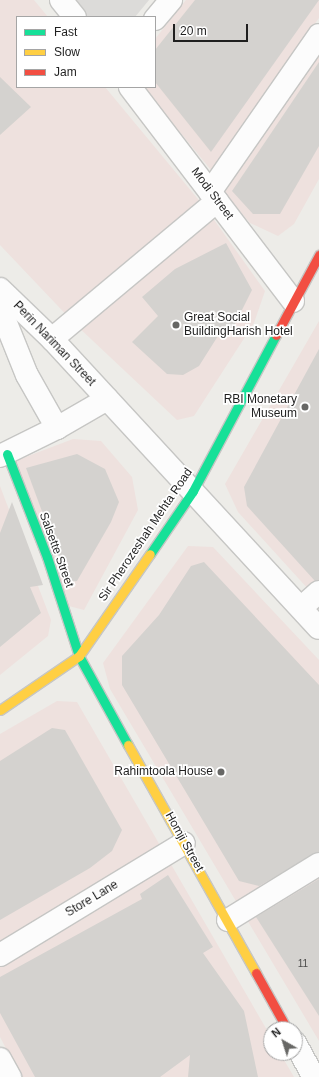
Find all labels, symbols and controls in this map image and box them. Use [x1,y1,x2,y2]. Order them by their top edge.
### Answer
legend [16,16,156,88]
scale bar [175,16,250,42]
text: 20 m [180,24,207,38]
text: Fast [54,25,77,39]
text: Slow [54,45,80,59]
text: Jam [54,65,77,79]
street label: Modi Street [188,165,236,223]
street label: Perin Nariman Street [10,299,98,389]
place label: Great Social BuildingHarish Hotel [184,311,293,339]
marker: Great Social BuildingHarish Hotel [171,320,181,330]
place label: RBI Monetary Museum [224,393,297,421]
marker: RBI Monetary Museum [300,402,310,412]
street label: Sir Pherozeshah Mehta Road [96,466,196,604]
street label: Salsette Street [36,511,76,589]
place label: Rahimtoola House [114,765,213,779]
marker: Rahimtoola House [216,767,226,777]
street label: Homji Street [162,810,206,874]
street label: Store Lane [63,878,121,920]
house number: 11 [298,958,308,970]
north arrow [263,1021,303,1061]
text: N [269,1025,283,1040]

